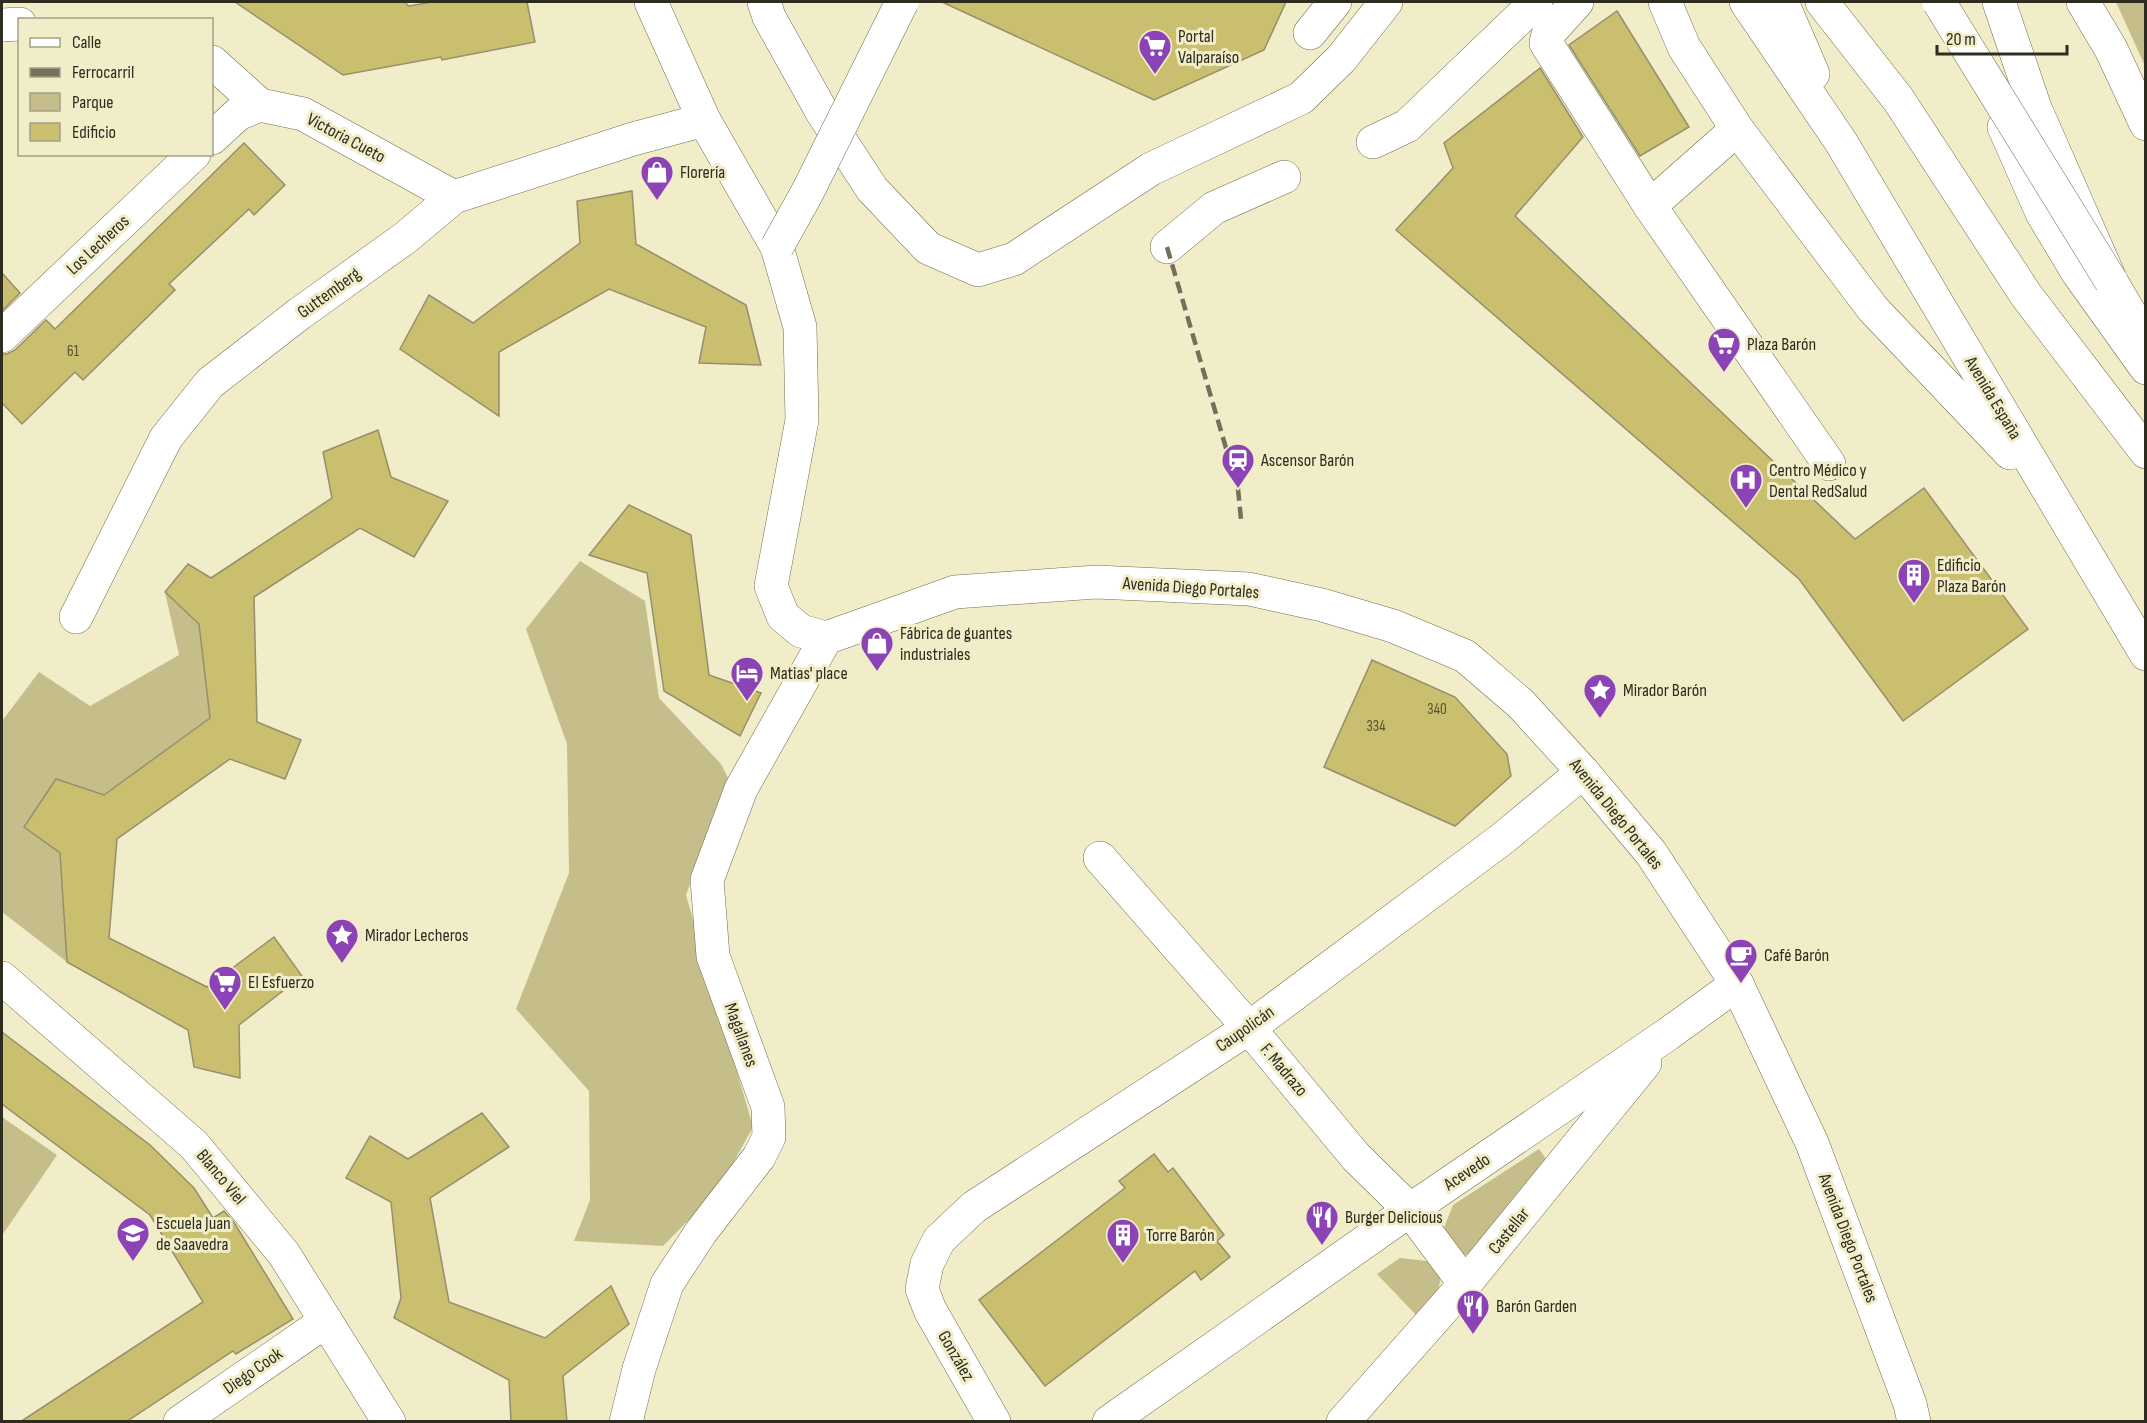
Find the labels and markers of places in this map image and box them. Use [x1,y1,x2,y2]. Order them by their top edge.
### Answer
place label: Portal Valparaíso [1178,26,1239,68]
supermarket icon: Portal Valparaíso [1137,28,1173,75]
shop icon: Florería [639,154,675,201]
place label: Florería [680,162,725,183]
supermarket icon: Plaza Barón [1706,326,1742,373]
place label: Plaza Barón [1747,334,1816,355]
station icon: Ascensor Barón [1220,442,1256,489]
place label: Ascensor Barón [1260,450,1354,471]
place label: Centro Médico y Dental RedSalud [1769,460,1867,502]
hospital icon: Centro Médico y Dental RedSalud [1728,462,1764,509]
place label: Edificio Plaza Barón [1937,555,2006,597]
building icon: Edificio Plaza Barón [1896,557,1932,604]
place label: Fábrica de guantes industriales [900,623,1012,665]
shop icon: Fábrica de guantes industriales [859,625,895,672]
hotel icon: Matias' place [729,655,765,702]
place label: Matias' place [770,663,848,684]
place icon: Mirador Barón [1582,672,1618,719]
place label: Mirador Barón [1623,680,1707,701]
place icon: Mirador Lecheros [324,917,360,964]
place label: Mirador Lecheros [365,925,469,946]
cafe icon: Café Barón [1723,937,1759,984]
place label: Café Barón [1764,945,1829,966]
supermarket icon: El Esfuerzo [207,964,243,1011]
place label: El Esfuerzo [248,972,314,993]
restaurant icon: Burger Delicious [1304,1199,1340,1246]
place label: Burger Delicious [1345,1207,1443,1228]
place label: Escuela Juan de Saavedra [156,1213,231,1255]
school or university icon: Escuela Juan de Saavedra [115,1215,151,1262]
building icon: Torre Barón [1105,1217,1141,1264]
place label: Torre Barón [1146,1225,1215,1246]
restaurant icon: Barón Garden [1455,1288,1491,1335]
place label: Barón Garden [1496,1296,1577,1317]

